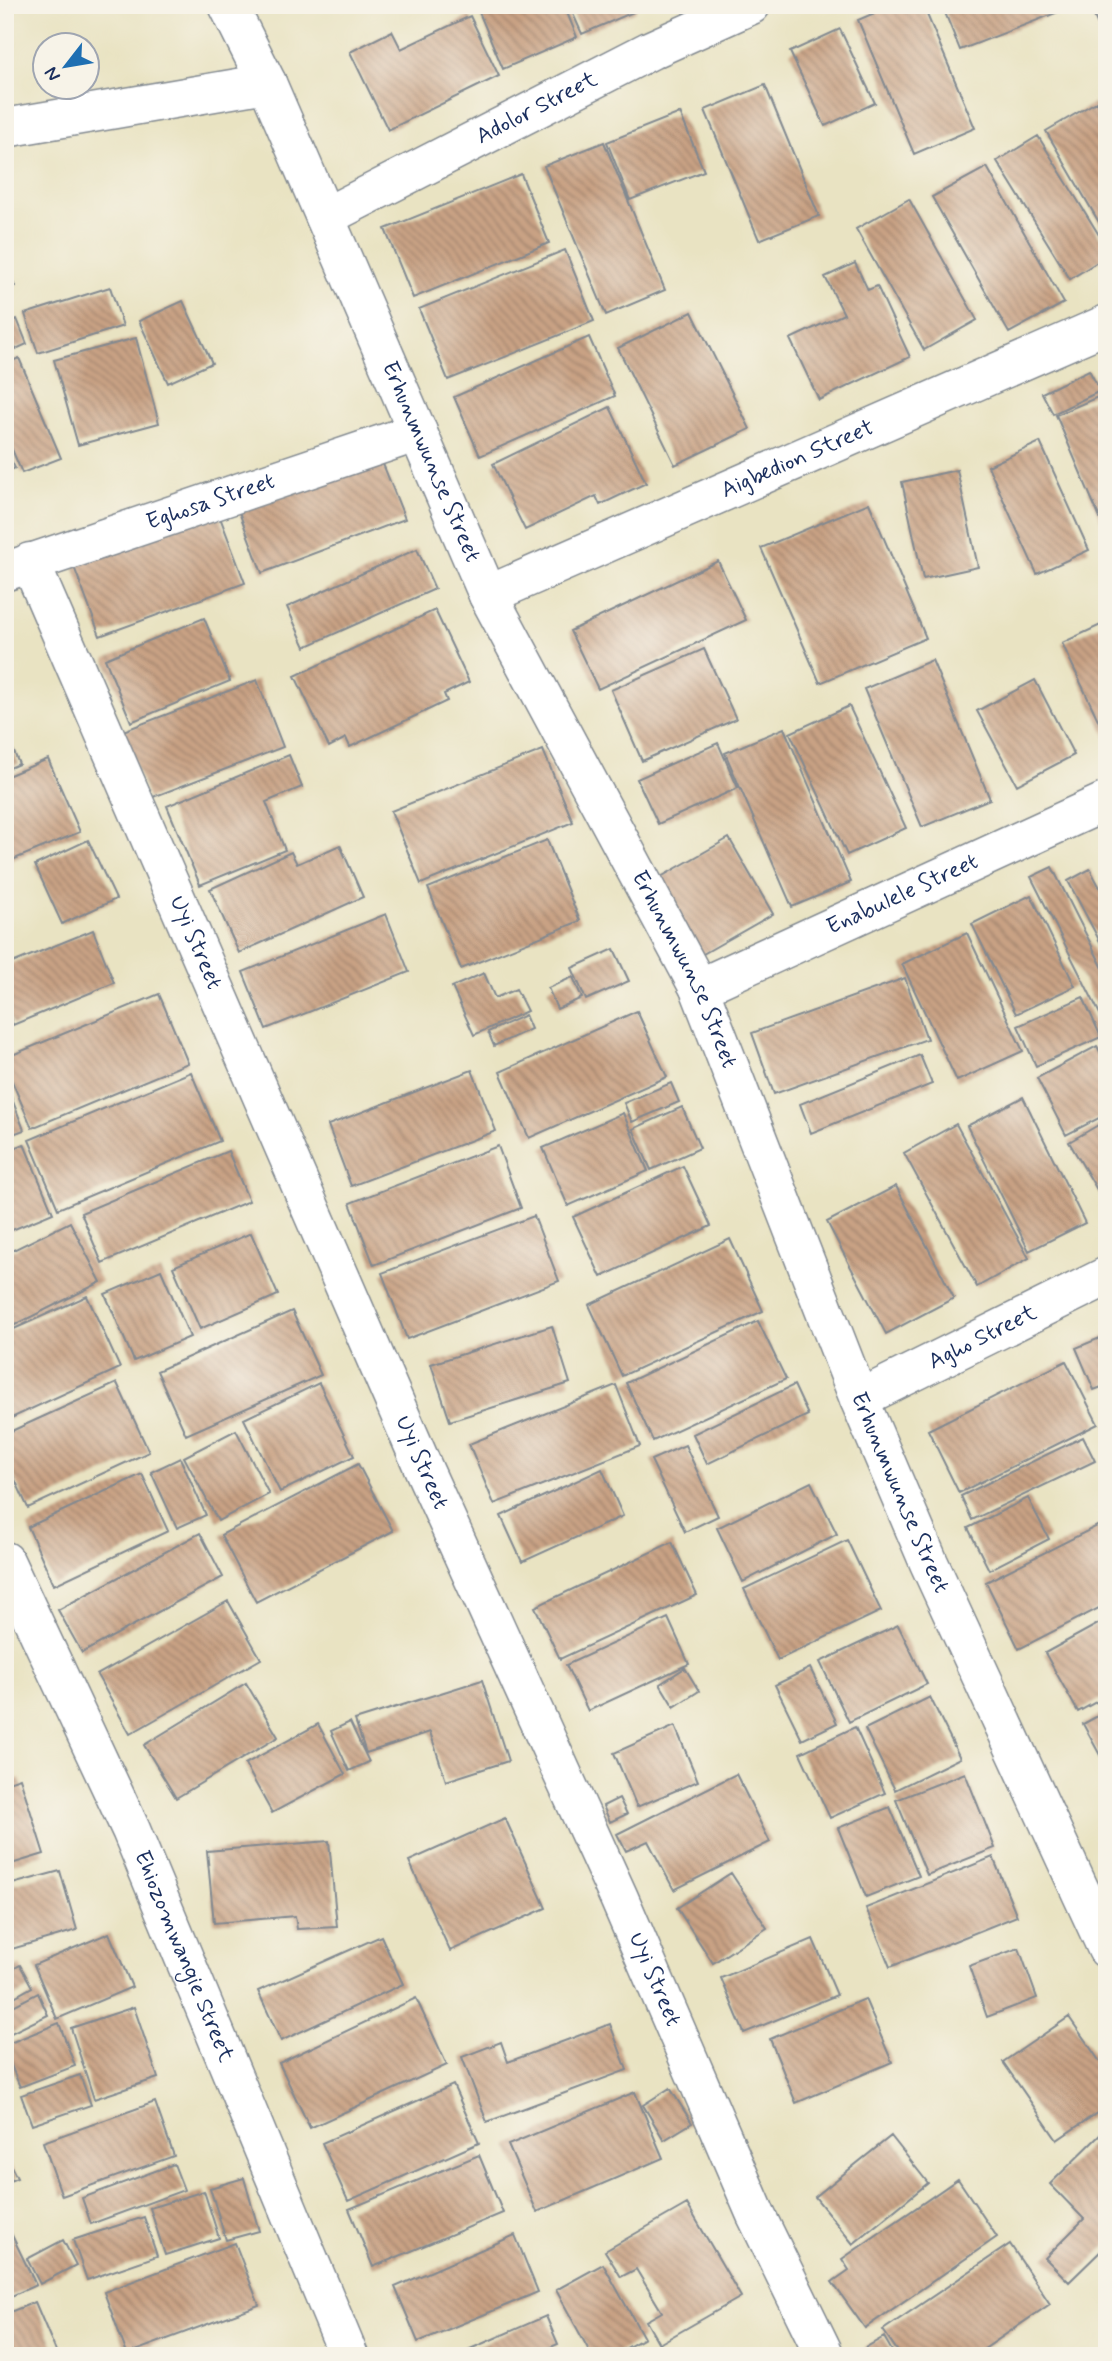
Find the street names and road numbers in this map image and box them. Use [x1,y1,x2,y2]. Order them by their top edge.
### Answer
street label: Adolor Street [471,65,603,152]
street label: Erhunmwunse Street [374,357,487,567]
street label: Aigbedion Street [717,413,879,506]
street label: Eghosa Street [143,466,279,538]
street label: Enabulele Street [822,847,983,942]
street label: Erhunmwunse Street [624,866,744,1073]
street label: Uyi Street [162,891,229,994]
street label: Agho Street [923,1298,1042,1377]
street label: Erhunmwunse Street [843,1388,956,1598]
street label: Uyi Street [387,1411,455,1514]
street label: Ehiozomwangie Street [126,1846,241,2067]
street label: Uyi Street [621,1928,688,2031]

